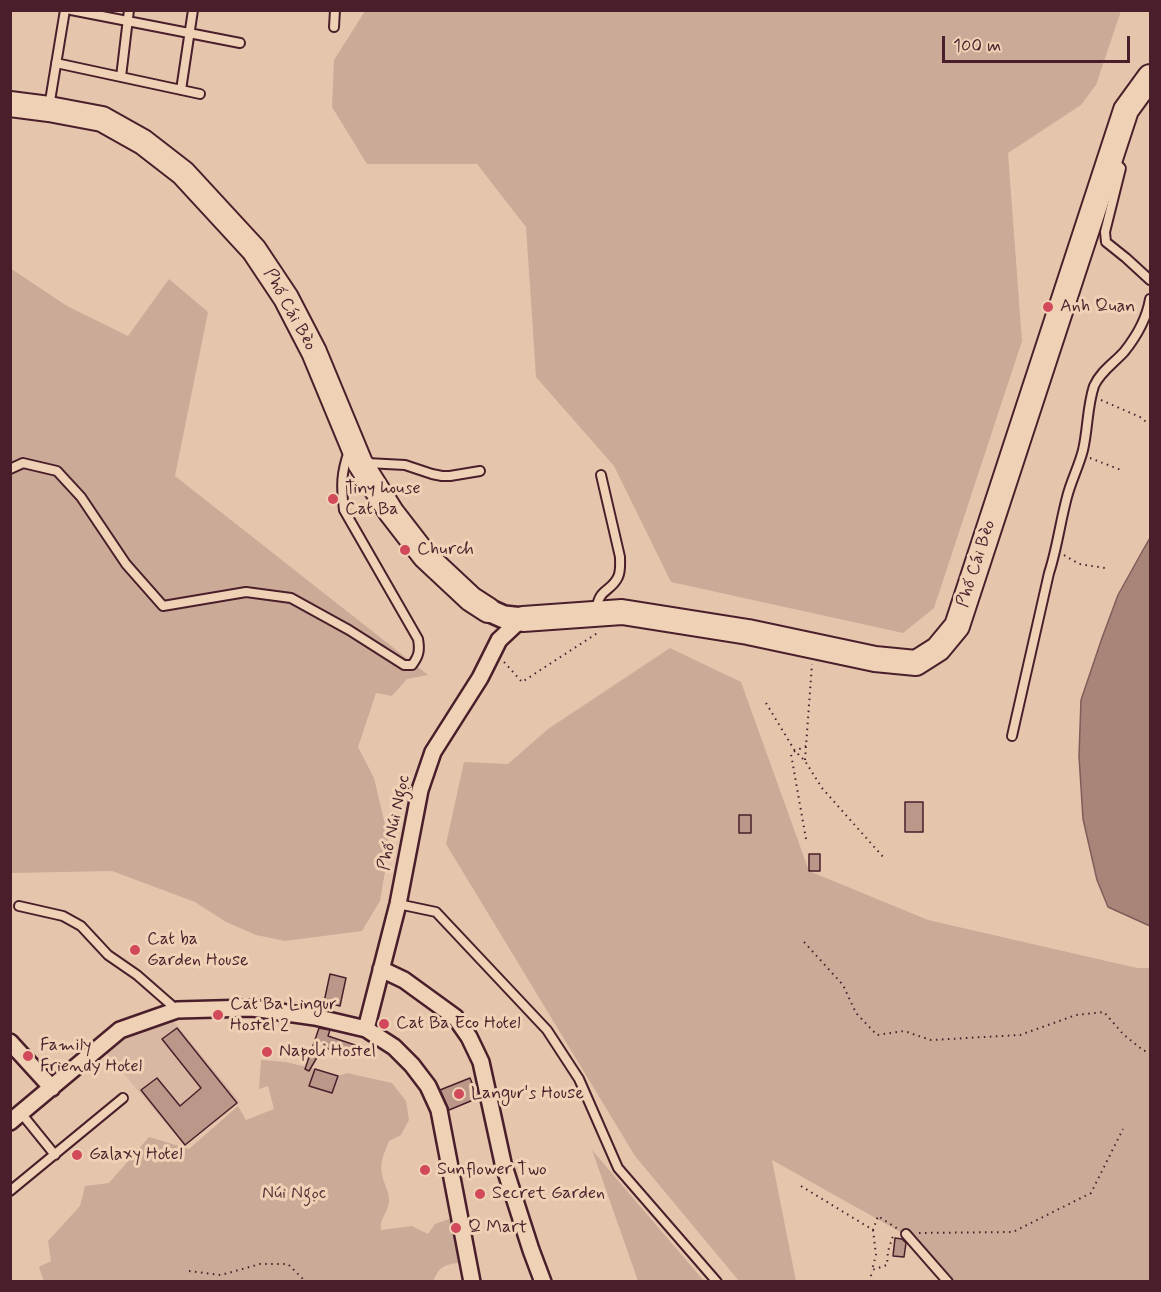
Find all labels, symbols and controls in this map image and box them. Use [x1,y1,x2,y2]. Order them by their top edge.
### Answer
scale bar [945,24,1132,62]
text: 100 m [953,34,1001,58]
street label: Phố Cái Bèo [258,265,320,355]
place label: Anh Quan [1060,296,1135,318]
marker: Anh Quan [1041,300,1055,314]
place label: Tiny house Cat Ba [345,478,421,520]
marker: Tiny house Cat Ba [326,492,340,506]
street label: Phố Cái Bèo [953,518,1001,610]
place label: Church [417,539,474,561]
marker: Church [398,543,412,557]
street label: Phố Núi Ngọc [374,773,416,873]
place label: Cat ba Garden House [147,929,248,972]
marker: Cat ba Garden House [128,943,142,957]
place label: Cat Ba Lingur Hostel 2 [230,994,337,1036]
marker: Cat Ba Lingur Hostel 2 [211,1008,225,1022]
place label: Cat Ba Eco Hotel [396,1013,521,1035]
marker: Cat Ba Eco Hotel [377,1017,391,1031]
place label: Family Friendy Hotel [40,1035,142,1078]
place label: Napoli Hostel [279,1041,376,1063]
marker: Napoli Hostel [260,1045,274,1059]
marker: Family Friendy Hotel [21,1049,35,1063]
place label: Langur's House [471,1083,584,1105]
marker: Langur's House [452,1087,466,1101]
place label: Galaxy Hotel [89,1144,183,1166]
marker: Galaxy Hotel [70,1148,84,1162]
place label: Sunflower Two [437,1159,547,1181]
marker: Sunflower Two [418,1163,432,1177]
park label: Núi Ngọc [262,1183,326,1205]
place label: Secret Garden [492,1183,605,1205]
marker: Secret Garden [473,1187,487,1201]
place label: Q Mart [468,1217,527,1239]
marker: Q Mart [449,1221,463,1235]

